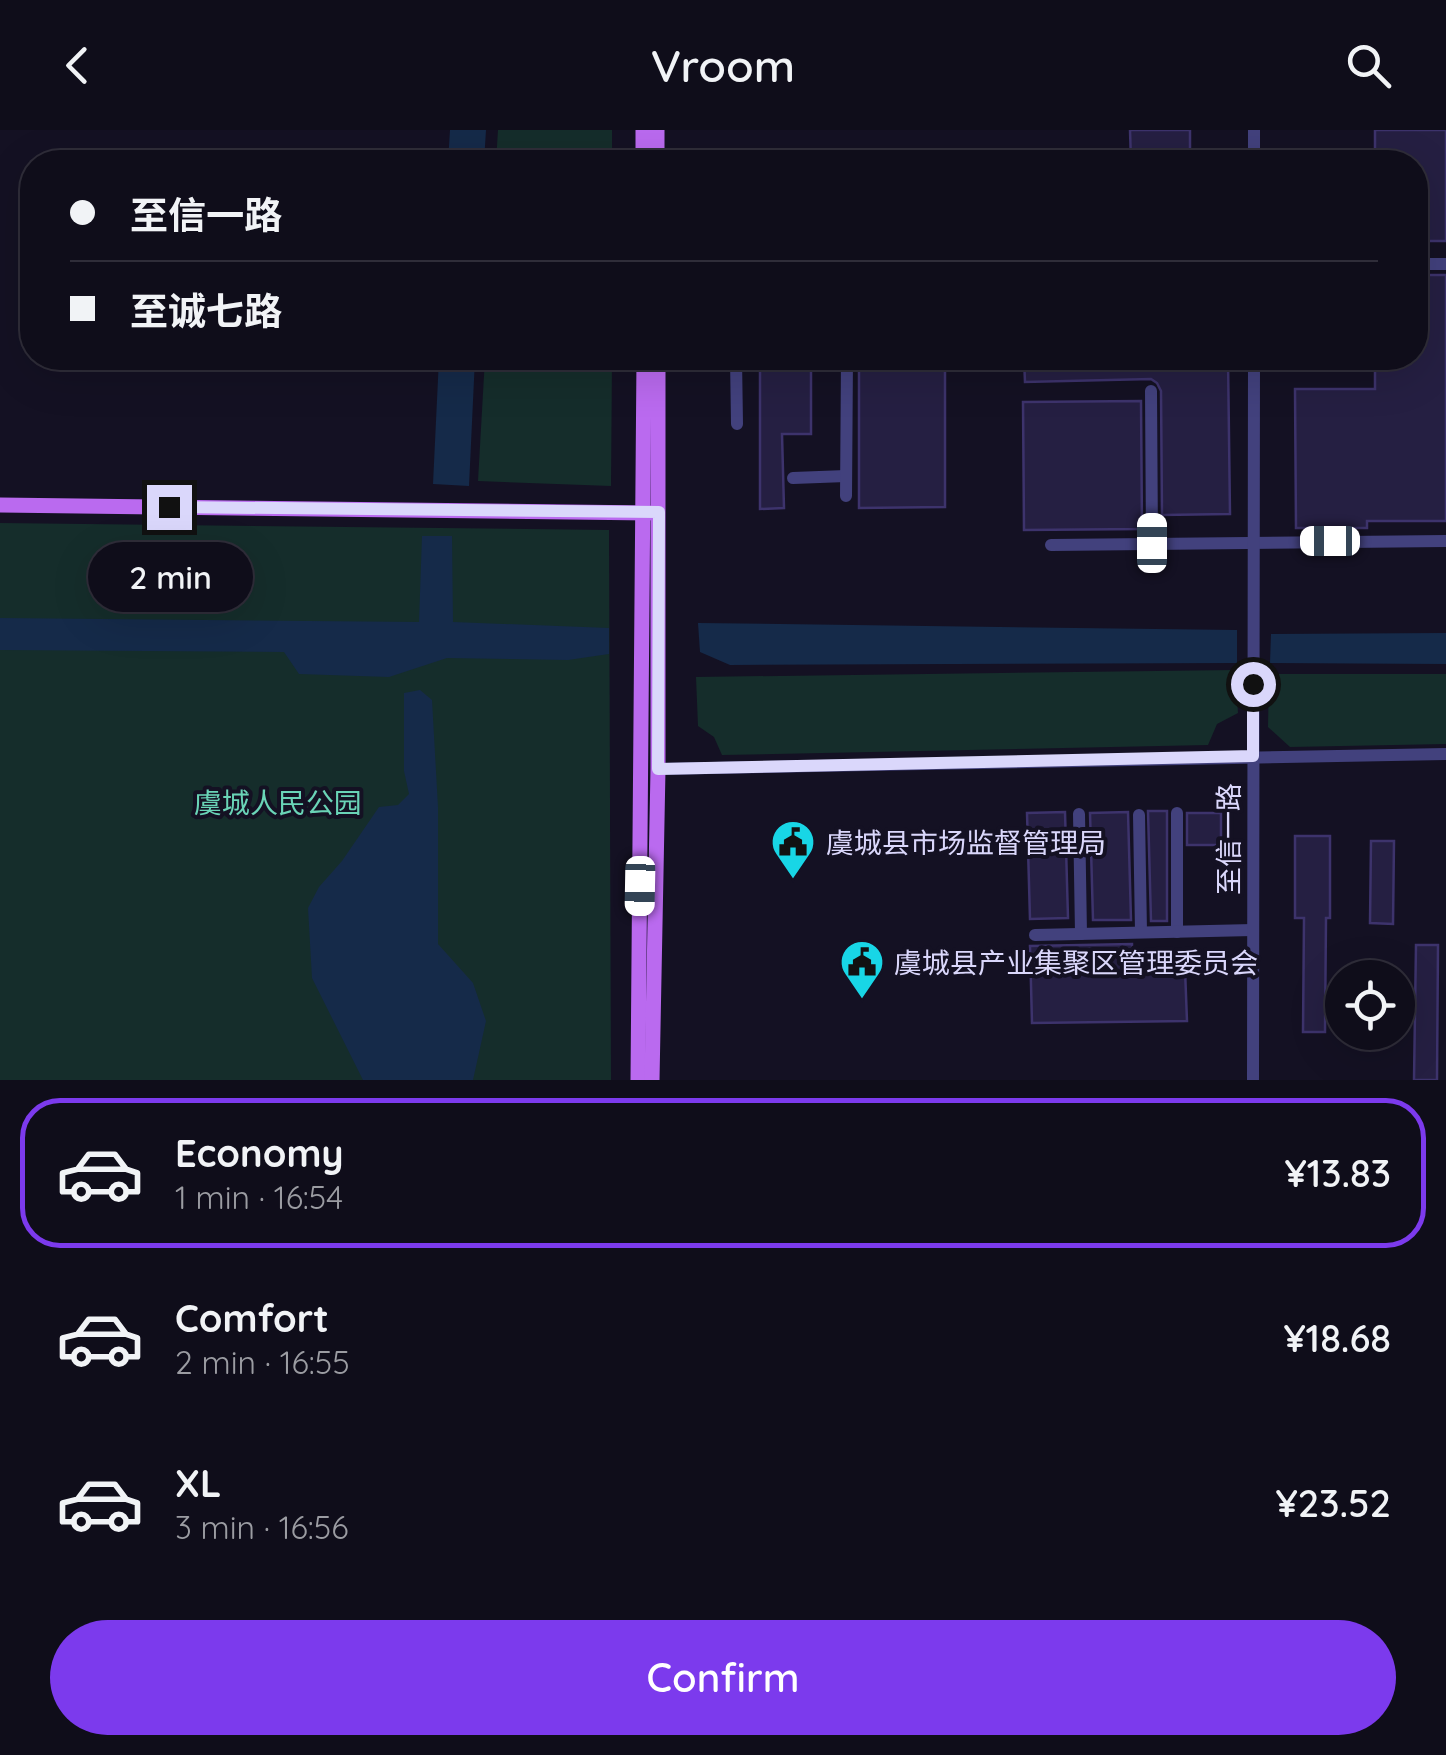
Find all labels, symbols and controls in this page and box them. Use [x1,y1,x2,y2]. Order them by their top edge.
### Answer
text: Vroom [651,37,795,93]
icon: back [50,38,105,93]
icon: search [1341,38,1396,93]
text: 至信一路 [130,191,282,239]
text: 至诚七路 [130,287,282,335]
route end [147,485,192,530]
car [1137,513,1167,573]
car [1300,526,1360,556]
callout: 2 min [86,542,252,612]
text: 2 min [129,557,212,597]
route start [1231,662,1276,707]
street label: 至信一路 [1211,783,1246,895]
park label: 虞城人民公园 [194,785,362,820]
public building icon: 虞城县市场监督管理局 [770,819,816,880]
place label: 虞城县市场监督管理局 [826,825,1106,860]
car [624,856,656,916]
public building icon: 虞城县产业集聚区管理委员会 [839,939,885,1000]
place label: 虞城县产业集聚区管理委员会 [894,945,1258,980]
map controls [1325,960,1415,1050]
button: locate [1325,960,1415,1050]
icon: car [55,1128,145,1218]
text: Economy [175,1129,344,1177]
text: ¥13.83 [1284,1149,1391,1197]
text: 1 min · 16:54 [175,1177,343,1217]
icon: car [55,1293,145,1383]
text: Comfort [175,1294,329,1342]
text: ¥18.68 [1283,1314,1391,1362]
text: 2 min · 16:55 [175,1342,350,1382]
icon: car [55,1458,145,1548]
text: XL [175,1459,221,1507]
text: ¥23.52 [1276,1479,1391,1527]
text: 3 min · 16:56 [175,1507,348,1547]
button: Confirm [50,1620,1396,1735]

